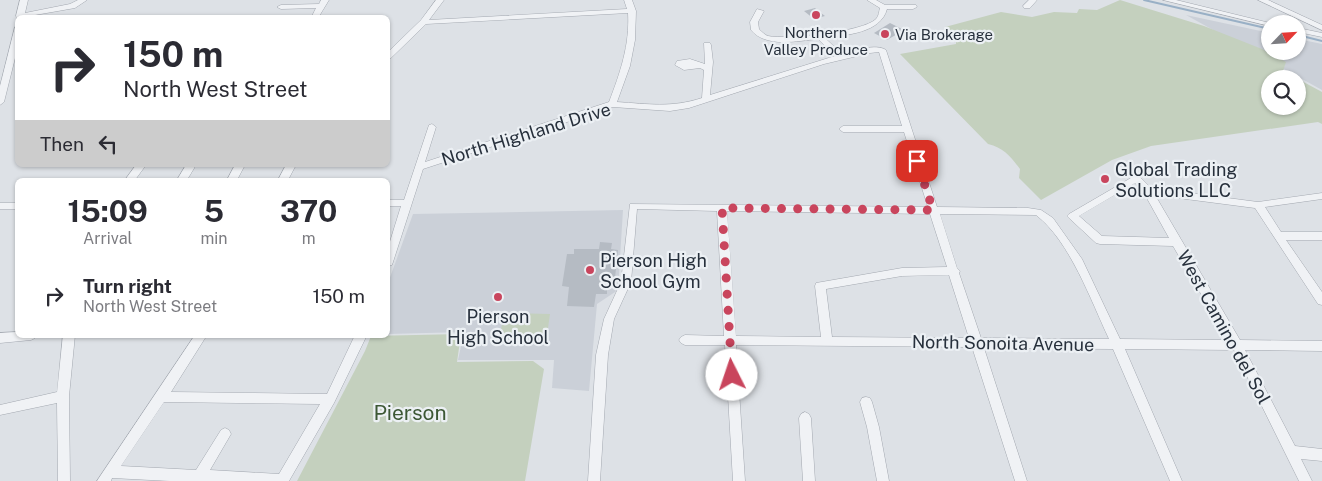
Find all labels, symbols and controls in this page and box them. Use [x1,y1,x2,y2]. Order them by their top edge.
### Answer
marker: Northern Valley Produce [810,9,822,21]
north arrow [1261,15,1306,60]
map controls [1261,15,1306,115]
place label: Northern Valley Produce [764,24,868,58]
place label: Via Brokerage [895,26,993,43]
marker: Via Brokerage [879,28,891,40]
text: 150 m [123,34,223,75]
icon: right [40,35,105,100]
button: search [1261,70,1306,115]
text: North West Street [123,76,308,102]
street label: North Highland Drive [439,98,613,170]
icon: left [94,130,122,158]
text: Then [40,133,84,155]
pin [896,140,938,182]
icon: arrive [903,147,931,175]
place label: Global Trading Solutions LLC [1115,159,1238,201]
marker: Global Trading Solutions LLC [1099,173,1111,185]
text: 15:09 [68,193,148,229]
text: 5 [204,193,224,229]
text: 370 [280,193,337,229]
text: Arrival [83,229,132,248]
text: min [200,229,228,248]
text: m [302,229,316,248]
street label: West Camino del Sol [1173,247,1275,407]
place label: Pierson High School Gym [600,250,707,292]
marker: Pierson High School Gym [584,264,596,276]
text: Turn right [83,275,172,297]
icon: right [40,282,68,310]
text: 150 m [312,285,365,307]
marker: Pierson High School [492,291,504,303]
text: North West Street [83,297,217,316]
place label: Pierson High School [447,306,549,348]
street label: North Sonoita Avenue [912,331,1094,355]
position arrow [705,348,757,400]
park label: Pierson [373,400,447,425]

